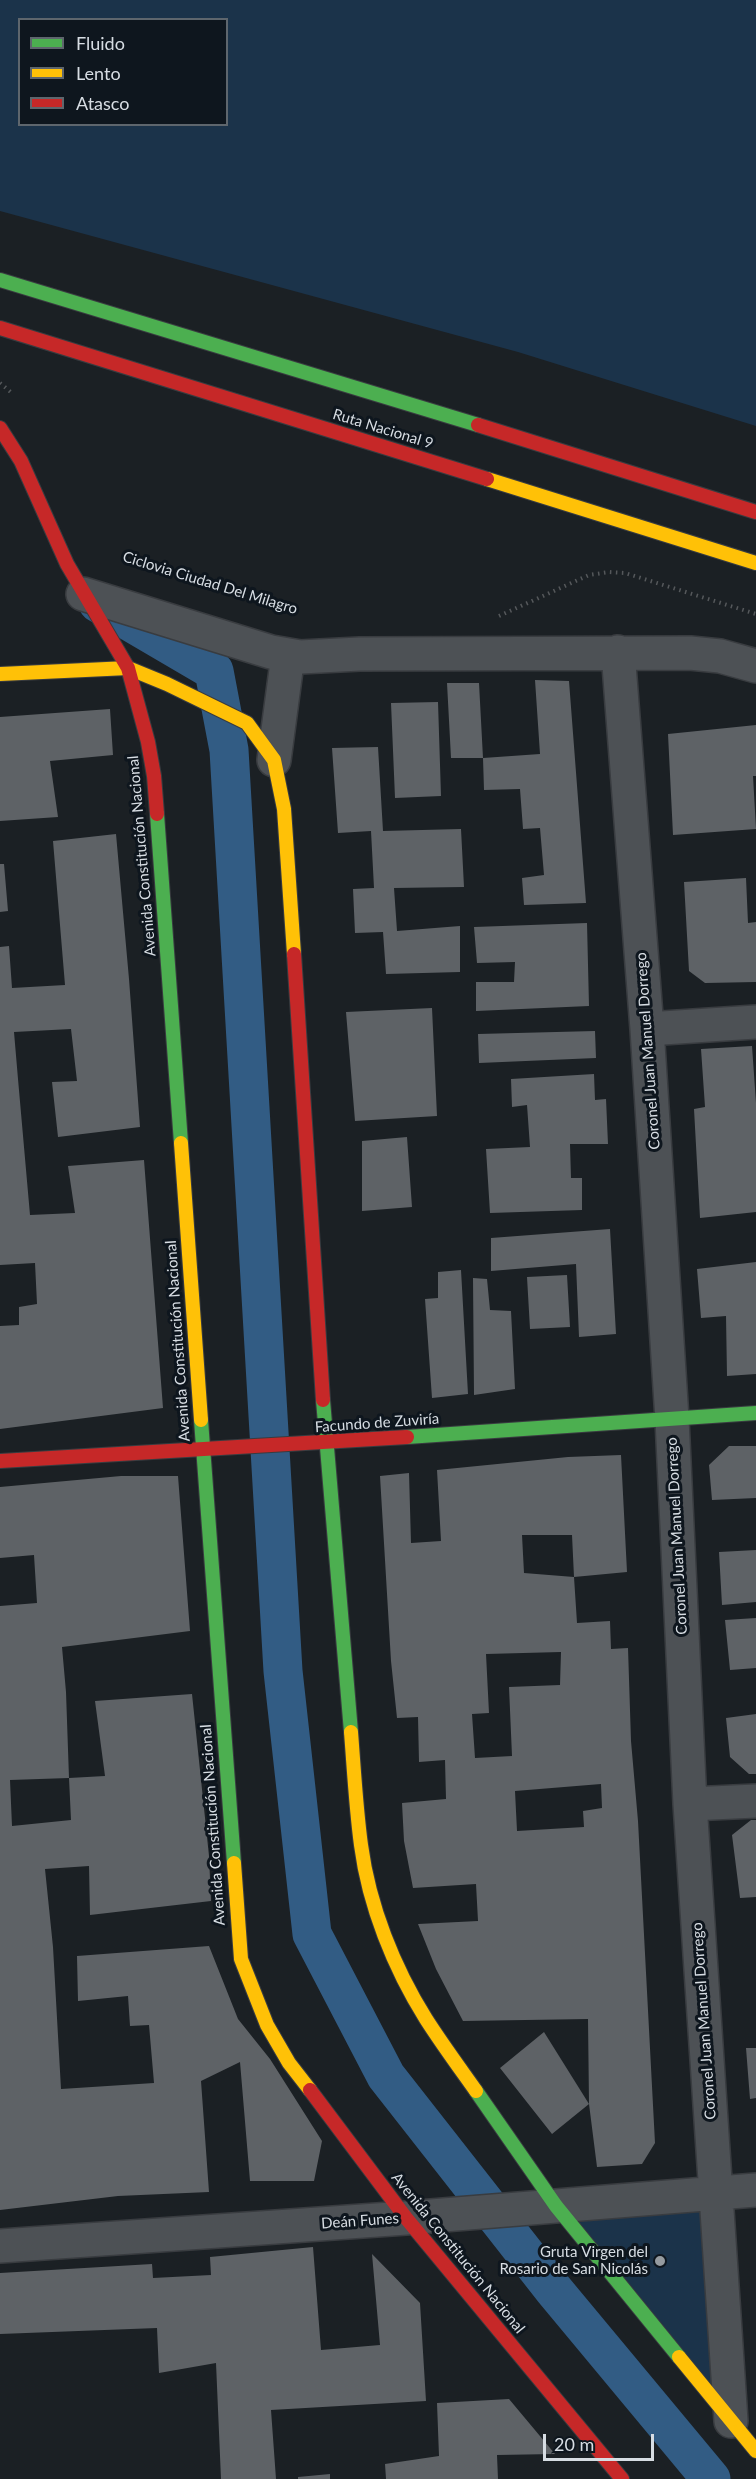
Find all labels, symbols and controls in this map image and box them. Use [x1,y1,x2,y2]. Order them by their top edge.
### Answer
legend [18,18,228,126]
text: Fluido [76,32,125,54]
text: Lento [76,62,121,84]
text: Atasco [76,92,129,114]
street label: Ruta Nacional 9 [331,405,435,453]
street label: Ciclovia Ciudad Del Milagro [120,548,300,618]
street label: Avenida Constitución Nacional [124,755,160,957]
street label: Coronel Juan Manuel Dorrego [632,952,664,1150]
street label: Avenida Constitución Nacional [162,1240,194,1442]
street label: Facundo de Zuviría [314,1410,440,1436]
street label: Coronel Juan Manuel Dorrego [663,1437,691,1635]
street label: Avenida Constitución Nacional [197,1724,229,1926]
street label: Coronel Juan Manuel Dorrego [688,1922,720,2120]
street label: Avenida Constitución Nacional [388,2169,528,2337]
street label: Deán Funes [320,2209,400,2233]
place label: Gruta Virgen del Rosario de San Nicolás [499,2243,648,2278]
marker: Gruta Virgen del Rosario de San Nicolás [653,2254,667,2268]
scale bar [546,2422,657,2460]
text: 20 m [554,2433,594,2455]

